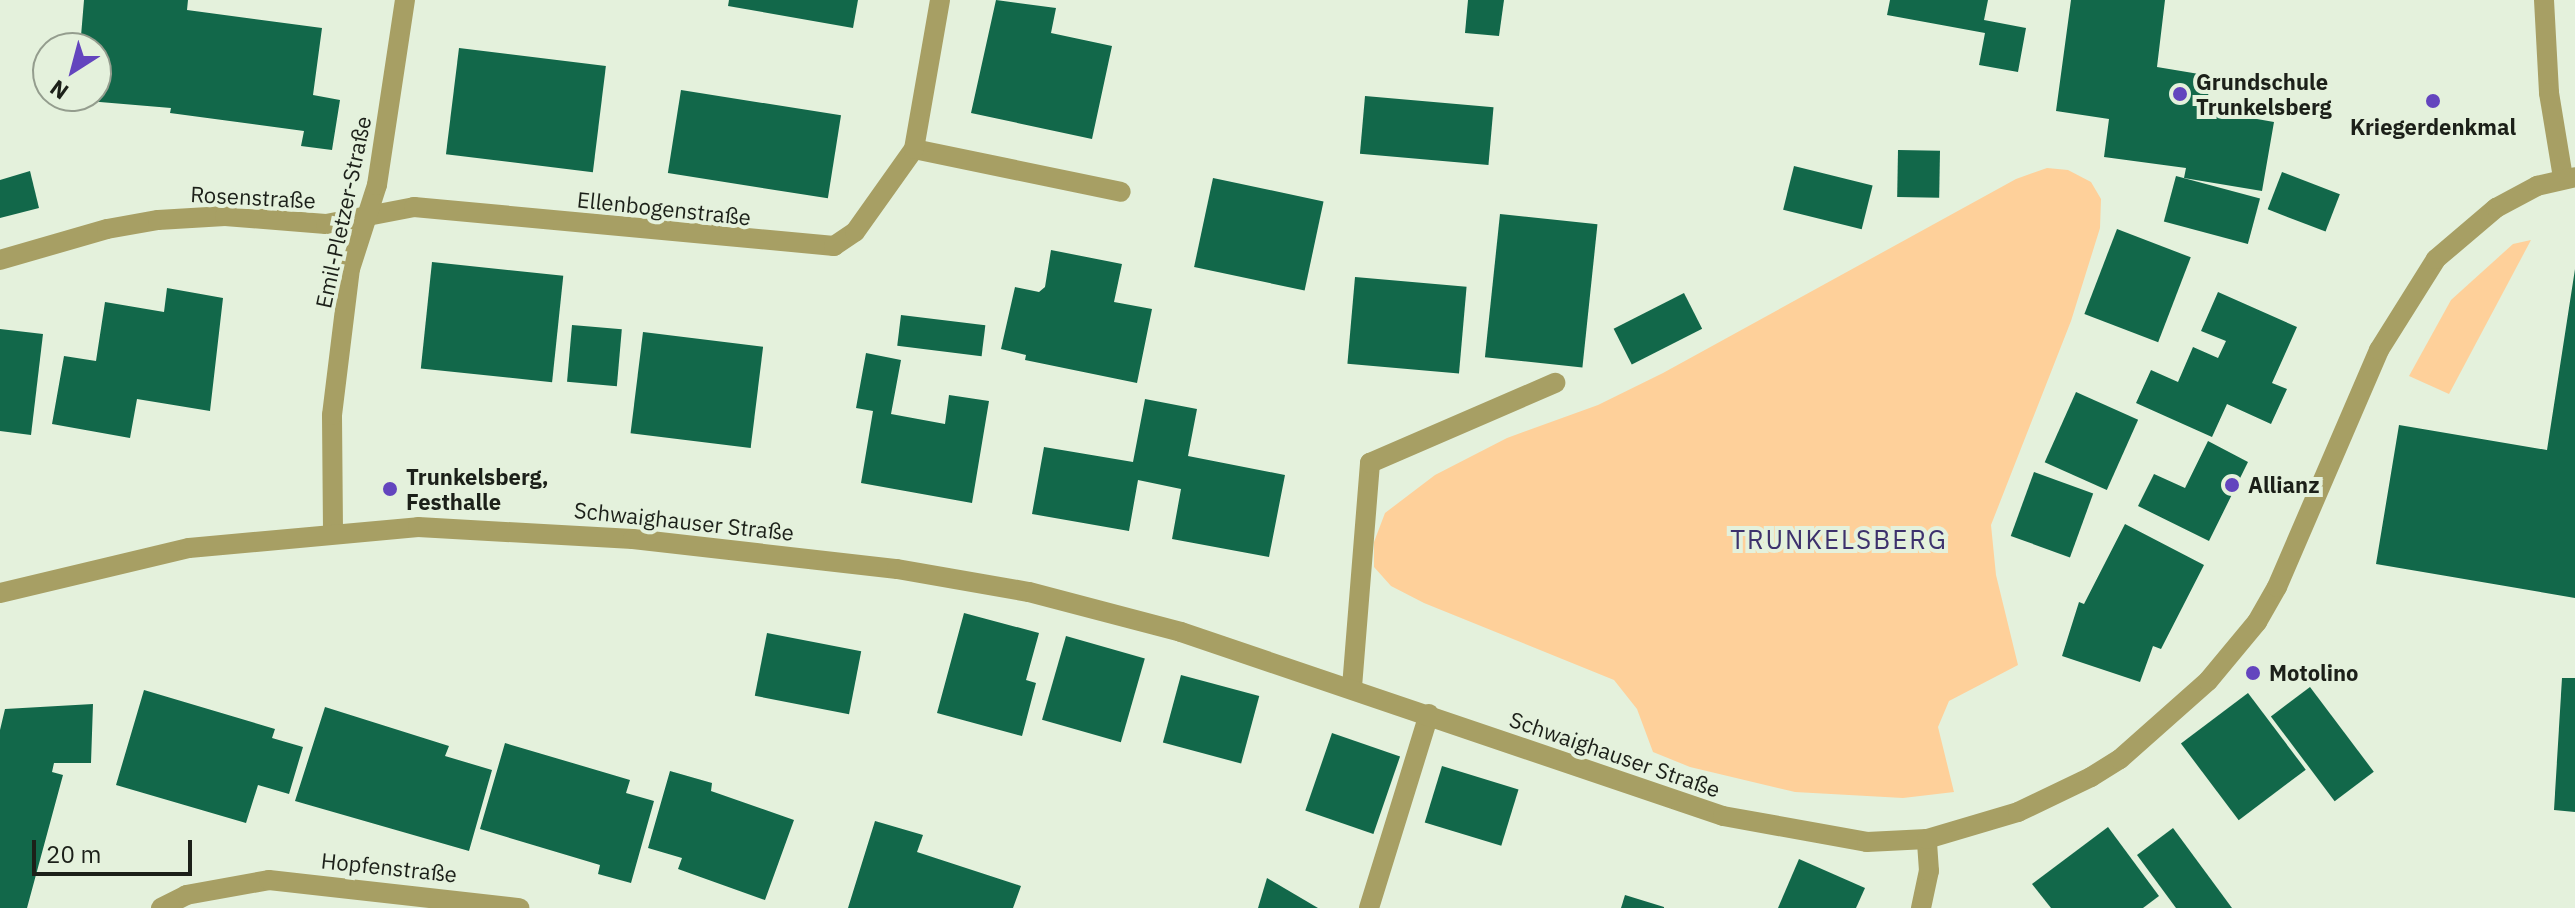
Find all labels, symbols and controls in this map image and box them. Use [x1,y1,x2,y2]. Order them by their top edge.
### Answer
north arrow [32,32,112,112]
place label: Grundschule Trunkelsberg [2196,68,2332,120]
text: N [44,74,74,107]
marker: Grundschule Trunkelsberg [2171,85,2189,103]
marker: Kriegerdenkmal [2424,92,2442,110]
street label: Emil-Pletzer-Straße [310,114,376,310]
place label: Kriegerdenkmal [2350,114,2516,140]
street label: Rosenstraße [190,181,316,213]
street label: Ellenbogenstraße [576,186,752,230]
place label: Trunkelsberg, Festhalle [406,463,549,514]
place label: Allianz [2248,472,2320,498]
marker: Allianz [2223,476,2241,494]
marker: Trunkelsberg, Festhalle [381,480,399,498]
street label: Schwaighauser Straße [573,496,795,546]
district label: TRUNKELSBERG [1730,524,1948,556]
place label: Motolino [2269,660,2359,686]
marker: Motolino [2244,664,2262,682]
street label: Schwaighauser Straße [1506,706,1724,802]
scale bar [36,824,196,874]
text: 20 m [46,838,101,870]
street label: Hopfenstraße [320,847,458,887]

